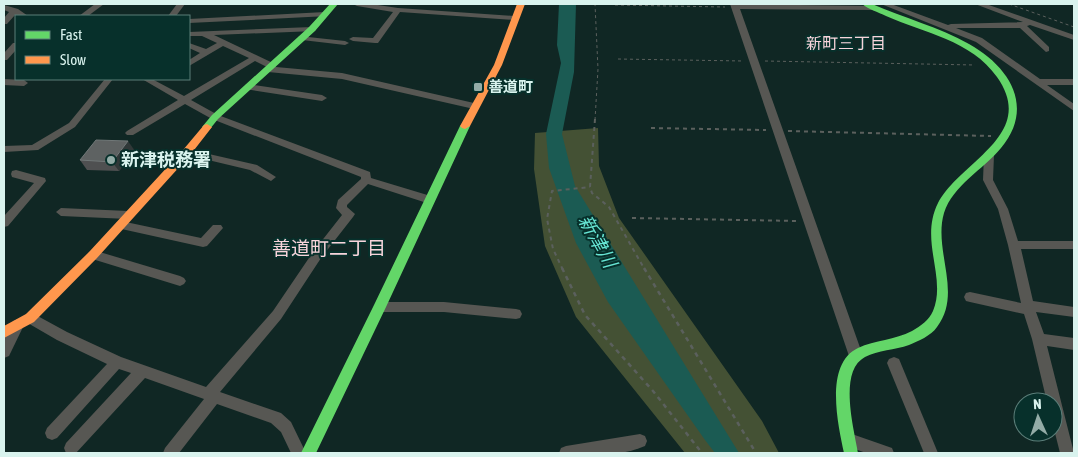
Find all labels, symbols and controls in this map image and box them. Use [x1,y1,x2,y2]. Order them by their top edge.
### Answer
legend [15,15,190,80]
text: Fast [60,26,82,43]
district label: 新町三丁目 [806,34,886,52]
text: Slow [60,51,86,68]
place label: 善道町 [488,78,533,95]
marker: 善道町 [472,81,484,93]
place label: 新津税務署 [121,149,211,170]
marker: 新津税務署 [105,154,117,166]
water label: 新津川 [575,211,622,273]
district label: 善道町二丁目 [272,237,386,259]
north arrow [1013,392,1063,442]
text: N [1033,396,1042,412]

